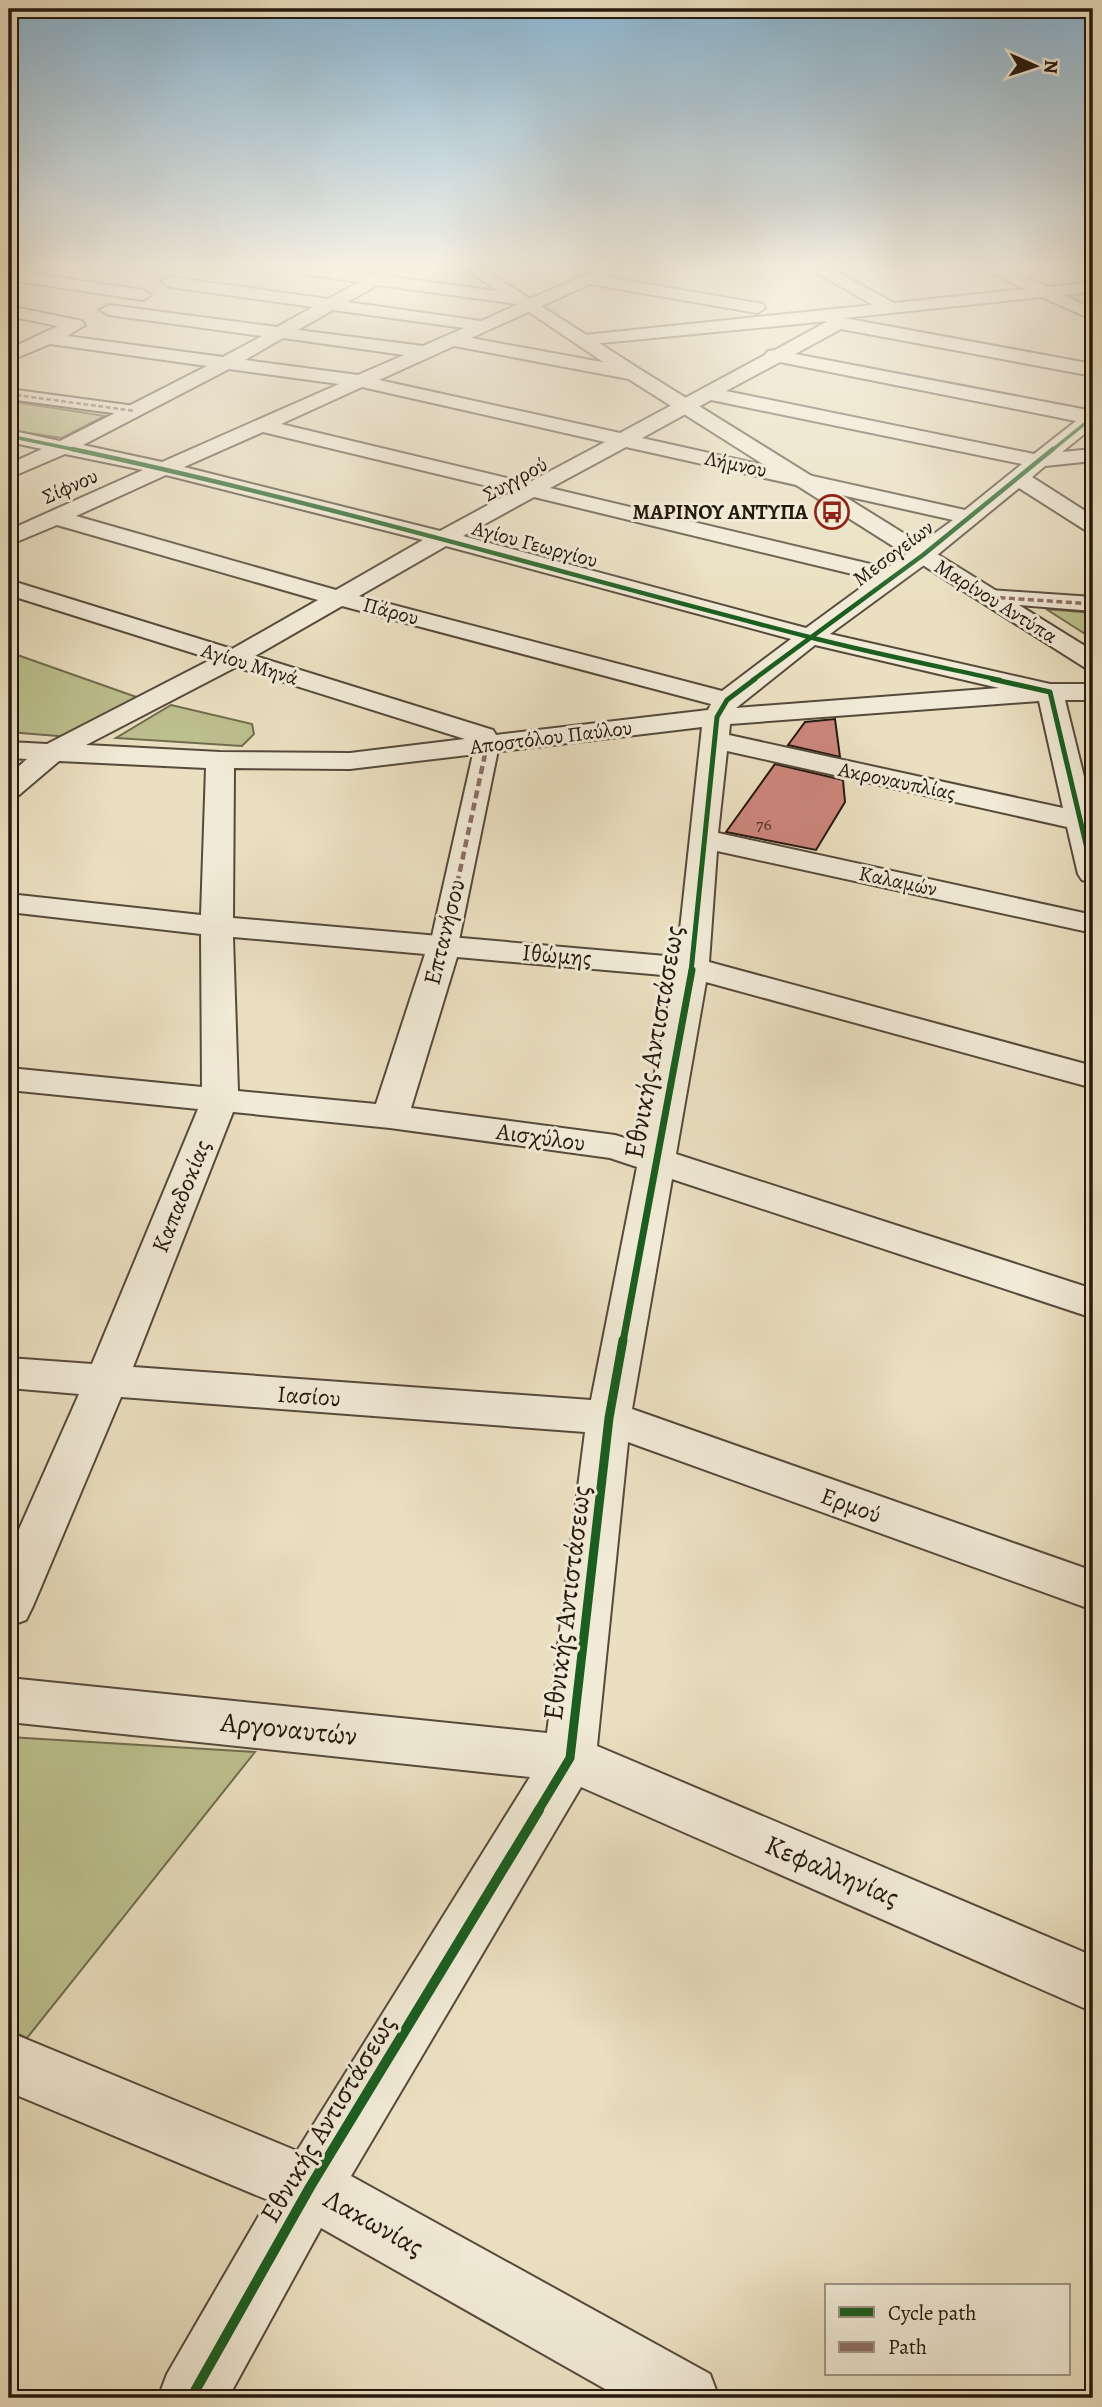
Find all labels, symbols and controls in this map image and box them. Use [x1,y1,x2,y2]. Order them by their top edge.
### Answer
north arrow [1000,32,1070,102]
text: N [1038,59,1064,75]
street label: Λήμνου [702,444,769,484]
street label: Συγγρού [478,450,552,508]
street label: Σίφνου [38,461,102,511]
bus stop icon: ΜΑΡΙΝΟΥ ΑΝΤΥΠΑ [813,493,851,531]
place label: ΜΑΡΙΝΟΥ ΑΝΤΥΠΑ [633,498,809,526]
street label: Μεσογείων [847,513,939,593]
street label: Αγίου Γεωργίου [468,514,601,574]
street label: Μαρίνου Αντύπα [929,552,1063,650]
street label: Πάρου [360,590,422,632]
street label: Αγίου Μηνά [197,636,302,692]
street label: Αποστόλου Παύλου [467,713,634,761]
street label: Ακροναυπλίας [835,755,958,807]
house number: 76 [756,812,772,836]
street label: Καλαμών [856,859,940,903]
street label: Επτανήσου [415,876,473,988]
street label: Εθνικής Αντιστάσεως [615,922,693,1162]
street label: Ιθώμης [521,936,593,974]
street label: Αισχύλου [494,1115,587,1159]
street label: Καπαδοκίας [144,1135,218,1257]
street label: Ιασίου [276,1378,342,1414]
street label: Ερμού [816,1479,886,1531]
street label: Εθνικής Αντιστάσεως [534,1484,600,1722]
street label: Αργοναυτών [218,1703,359,1755]
street label: Κεφαλληνίας [759,1826,905,1916]
street label: Εθνικής Αντιστάσεως [251,2008,405,2230]
street label: Λακωνίας [316,2180,431,2266]
legend [825,2284,1070,2376]
text: Cycle path [888,2299,977,2327]
text: Path [888,2333,927,2361]

